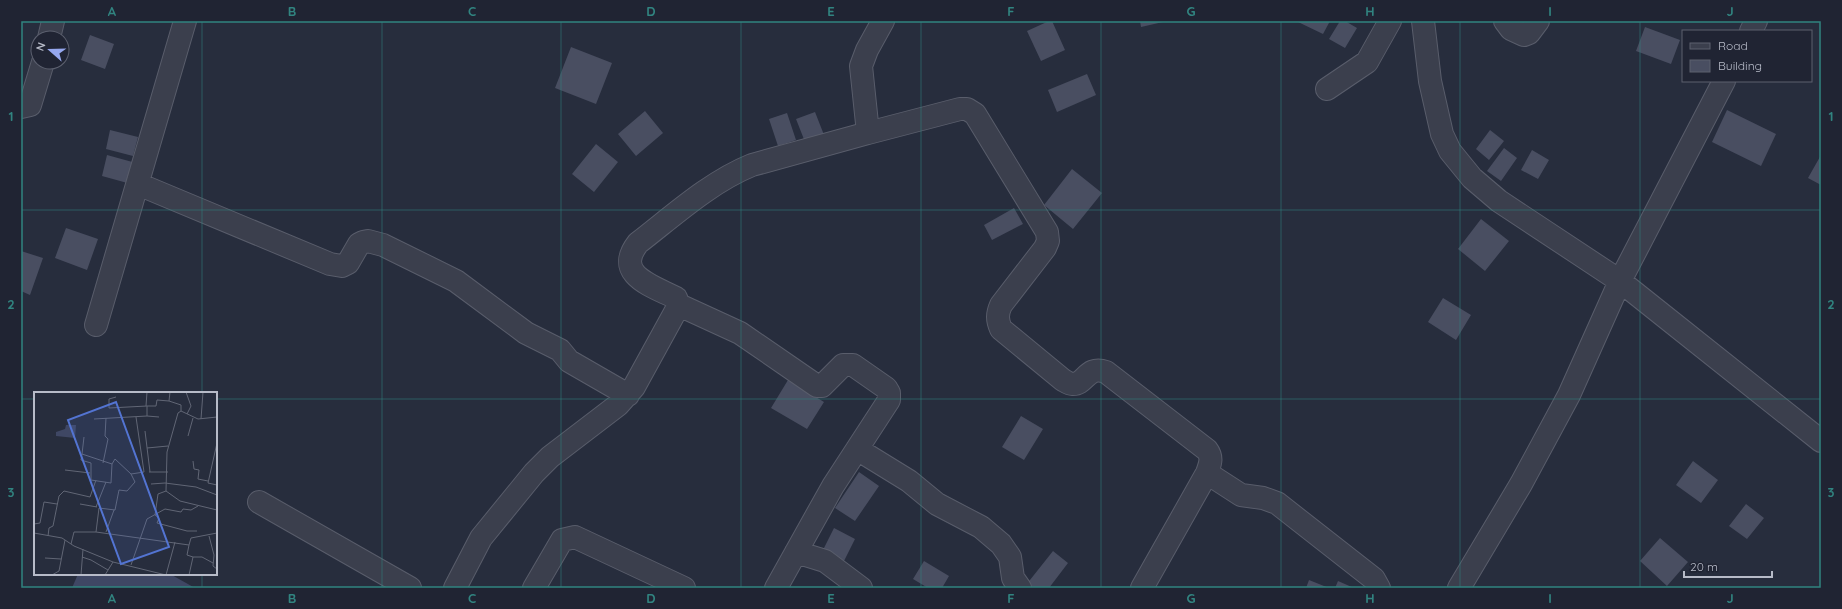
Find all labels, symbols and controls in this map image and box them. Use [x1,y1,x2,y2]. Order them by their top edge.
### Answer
text: A [108,3,117,19]
text: B [288,3,296,19]
text: C [468,3,476,19]
text: D [646,3,656,19]
text: E [827,3,835,19]
text: F [1007,3,1015,19]
text: G [1186,3,1196,19]
text: H [1365,3,1375,19]
text: I [1548,3,1552,19]
text: J [1726,3,1734,19]
north arrow [30,30,70,70]
legend [1682,30,1812,82]
text: Road [1718,38,1748,53]
text: N [33,40,49,53]
text: Building [1718,58,1762,73]
text: 1 [8,108,14,124]
text: 1 [1828,108,1834,124]
text: 2 [7,296,15,312]
text: 2 [1827,296,1835,312]
inset map [34,392,217,575]
text: 3 [8,484,15,500]
text: 3 [1828,484,1835,500]
scale bar [1684,553,1772,579]
text: 20 m [1690,559,1718,574]
text: A [108,590,117,606]
text: B [288,590,296,606]
text: C [468,590,476,606]
text: D [646,590,656,606]
text: E [827,590,835,606]
text: F [1007,590,1015,606]
text: G [1186,590,1196,606]
text: H [1365,590,1375,606]
text: I [1548,590,1552,606]
text: J [1726,590,1734,606]

